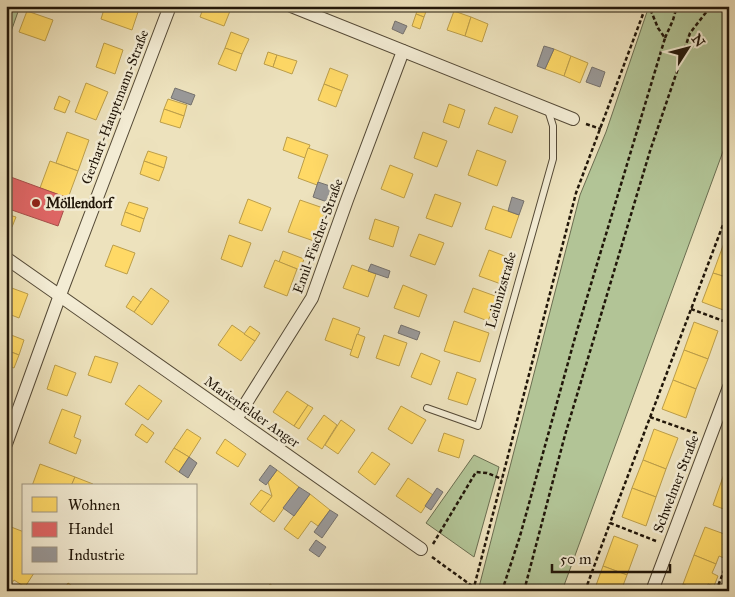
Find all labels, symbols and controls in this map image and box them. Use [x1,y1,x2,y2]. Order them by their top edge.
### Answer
north arrow [662,22,712,72]
street label: Gerhart-Hauptmann-Straße [78,27,152,187]
text: N [688,31,709,51]
street label: Emil-Fischer-Straße [289,176,347,296]
place label: Möllendorf [46,195,115,212]
marker: Möllendorf [30,197,42,209]
street label: Leibnizstraße [482,250,520,330]
street label: Marienfelder Anger [201,373,304,452]
street label: Schwelmer Straße [650,433,703,535]
legend [22,484,198,574]
text: Wohnen [68,496,120,514]
text: Handel [68,520,114,538]
scale bar [552,542,670,574]
text: Industrie [68,546,125,564]
text: 50 m [560,550,592,568]

